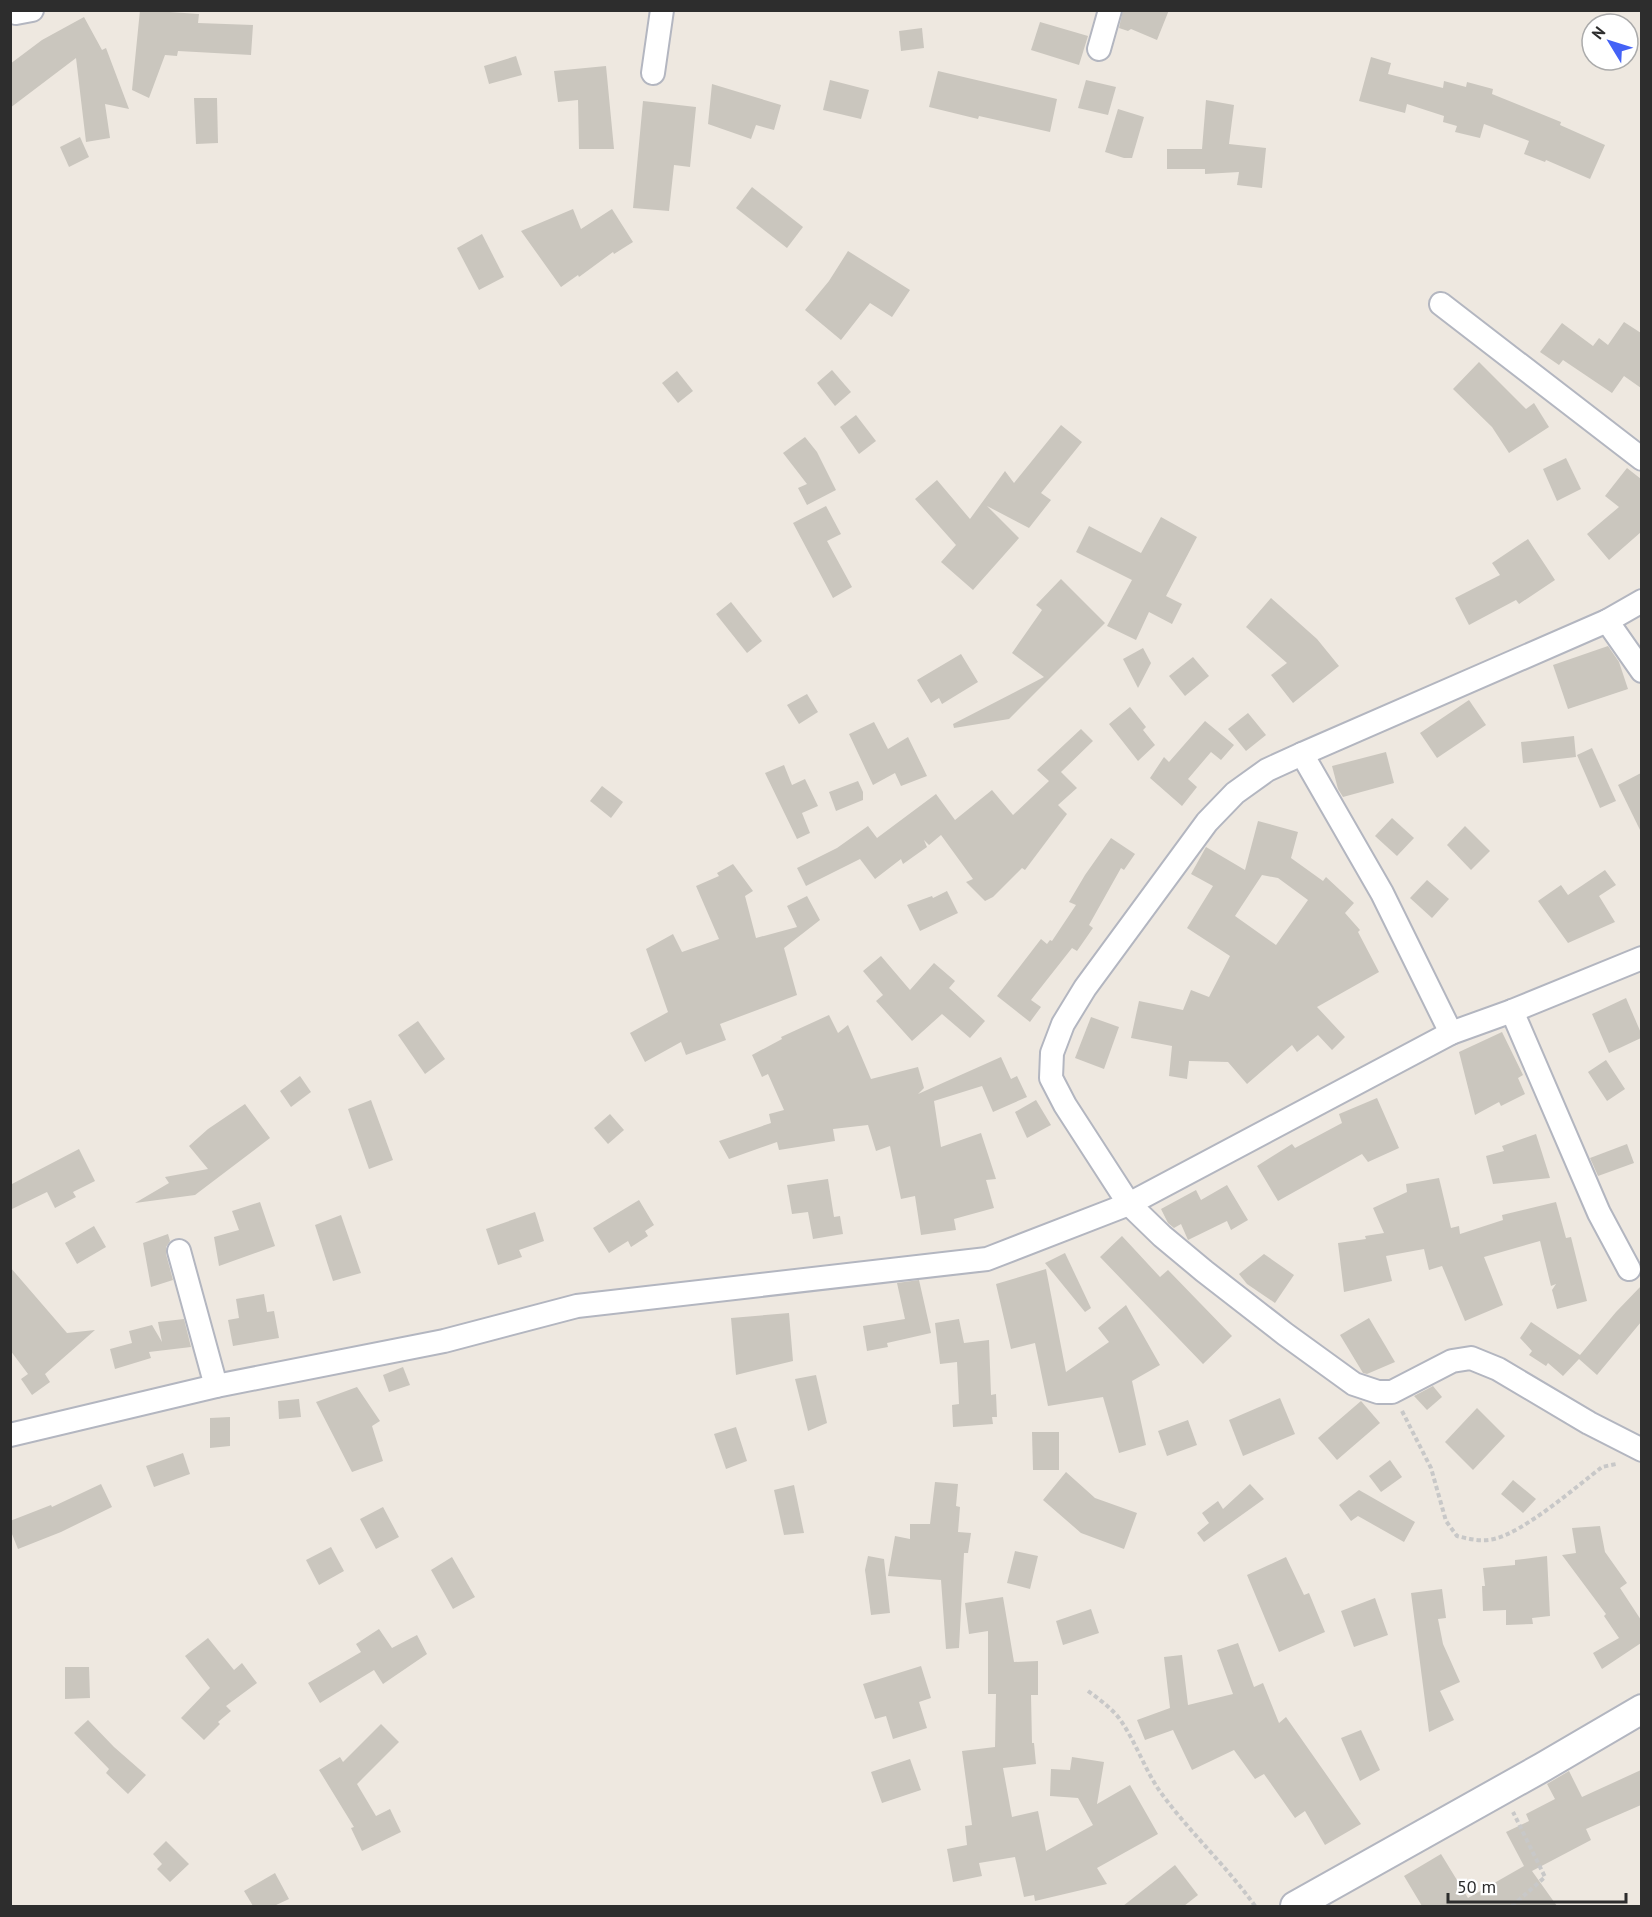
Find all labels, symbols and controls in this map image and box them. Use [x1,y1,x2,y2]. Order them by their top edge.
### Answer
north arrow [1580,12,1640,72]
text: N [1587,22,1609,43]
scale bar [1448,1866,1626,1904]
text: 50 m [1457,1875,1496,1898]

